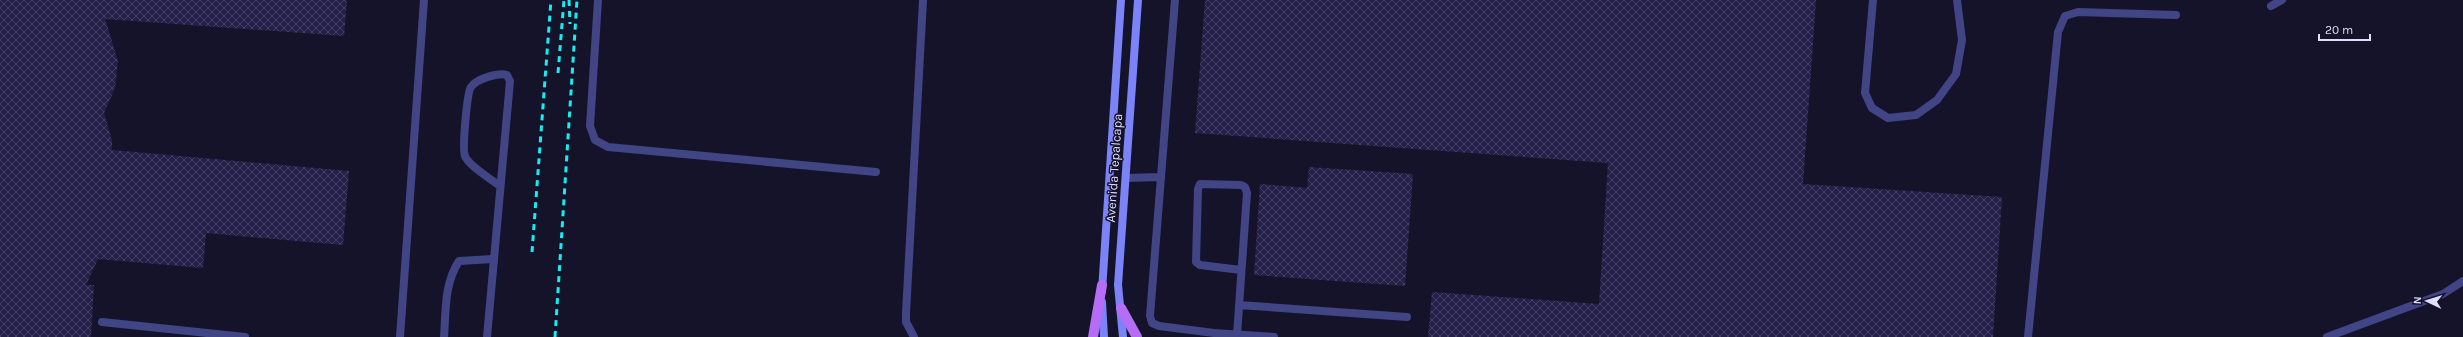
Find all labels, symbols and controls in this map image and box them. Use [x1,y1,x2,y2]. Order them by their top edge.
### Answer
scale bar [2319,16,2370,42]
text: 20 m [2325,23,2353,37]
street label: Avenida Tepalcapa [1103,113,1125,223]
north arrow [2407,281,2447,321]
text: N [2411,296,2424,305]

